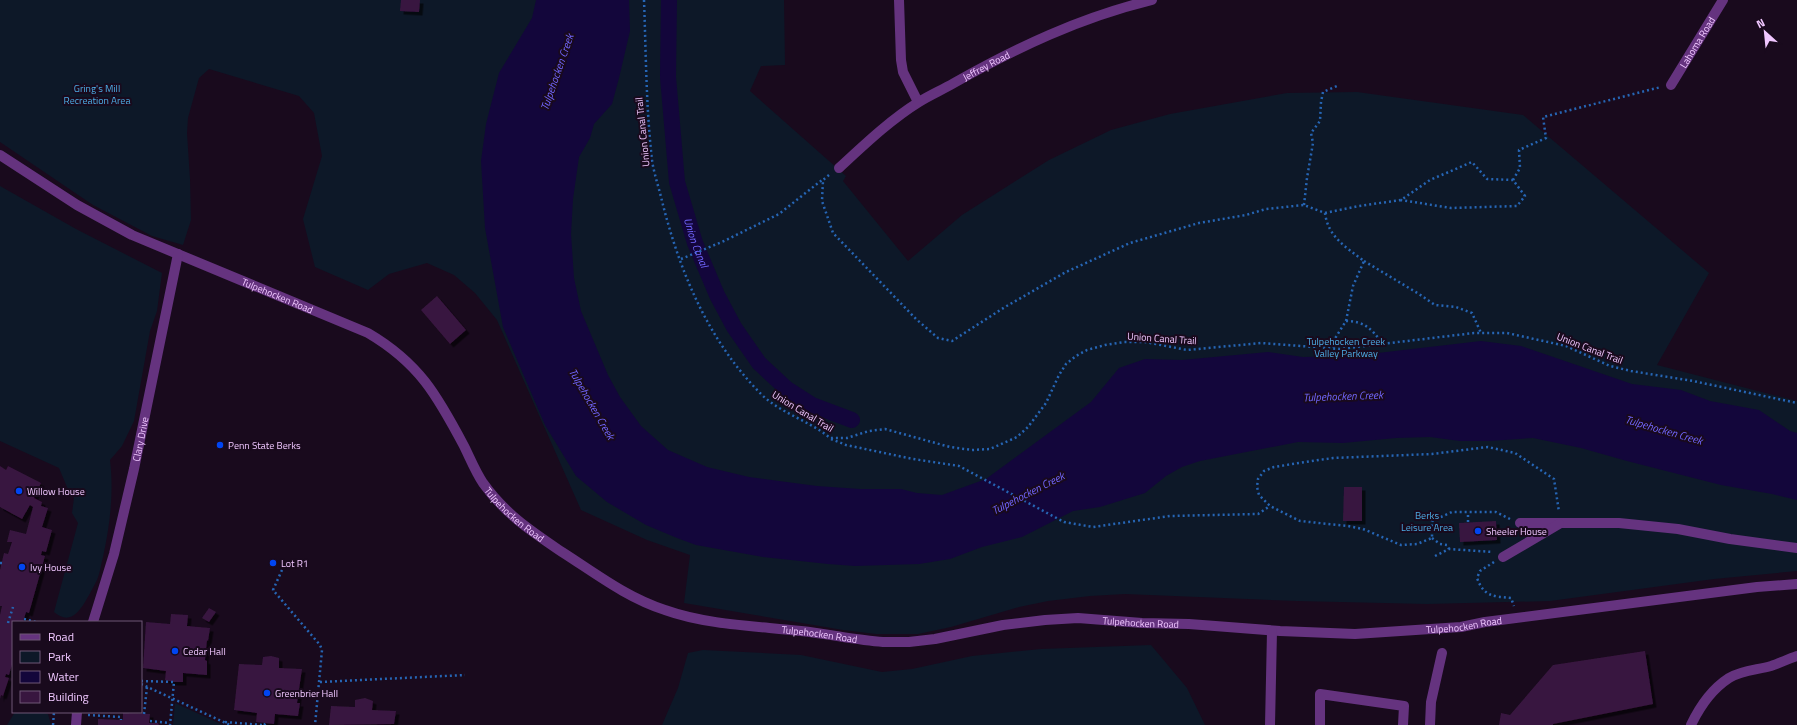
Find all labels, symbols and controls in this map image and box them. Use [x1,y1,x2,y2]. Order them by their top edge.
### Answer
north arrow [1745,12,1785,52]
street label: Lahoma Road [1676,14,1719,71]
text: N [1753,14,1767,32]
water label: Tulpehocken Creek [536,31,578,112]
street label: Jeffrey Road [960,48,1012,85]
park label: Gring's Mill Recreation Area [64,81,130,108]
street label: Union Canal Trail [631,97,654,167]
water label: Union Canal [680,216,713,272]
street label: Tulpehocken Road [239,274,315,317]
street label: Union Canal Trail [1127,329,1197,348]
street label: Union Canal Trail [1555,329,1625,368]
park label: Tulpehocken Creek Valley Parkway [1307,334,1385,361]
water label: Tulpehocken Creek [565,365,619,444]
street label: Union Canal Trail [769,387,836,436]
water label: Tulpehocken Creek [1303,387,1384,405]
water label: Tulpehocken Creek [1623,411,1706,449]
street label: Clary Drive [129,416,152,463]
place label: Penn State Berks [228,438,301,453]
marker: Penn State Berks [215,440,225,450]
water label: Tulpehocken Creek [989,467,1068,518]
place label: Willow House [27,484,85,499]
street label: Tulpehocken Road [481,484,547,546]
marker: Willow House [14,486,24,496]
park label: Berks Leisure Area [1401,508,1453,535]
place label: Sheeler House [1486,524,1547,539]
marker: Sheeler House [1473,526,1483,536]
place label: Lot R1 [281,556,308,571]
marker: Lot R1 [268,558,278,568]
place label: Ivy House [30,560,71,575]
marker: Ivy House [17,562,27,572]
street label: Tulpehocken Road [1102,613,1179,632]
street label: Tulpehocken Road [1426,613,1503,637]
legend [12,621,142,713]
street label: Tulpehocken Road [781,622,858,647]
text: Road [48,627,74,646]
place label: Cedar Hall [183,644,226,659]
marker: Cedar Hall [170,646,180,656]
text: Park [48,647,71,666]
text: Water [48,667,79,686]
place label: Greenbrier Hall [275,686,338,701]
text: Building [48,687,89,706]
marker: Greenbrier Hall [262,688,272,698]

